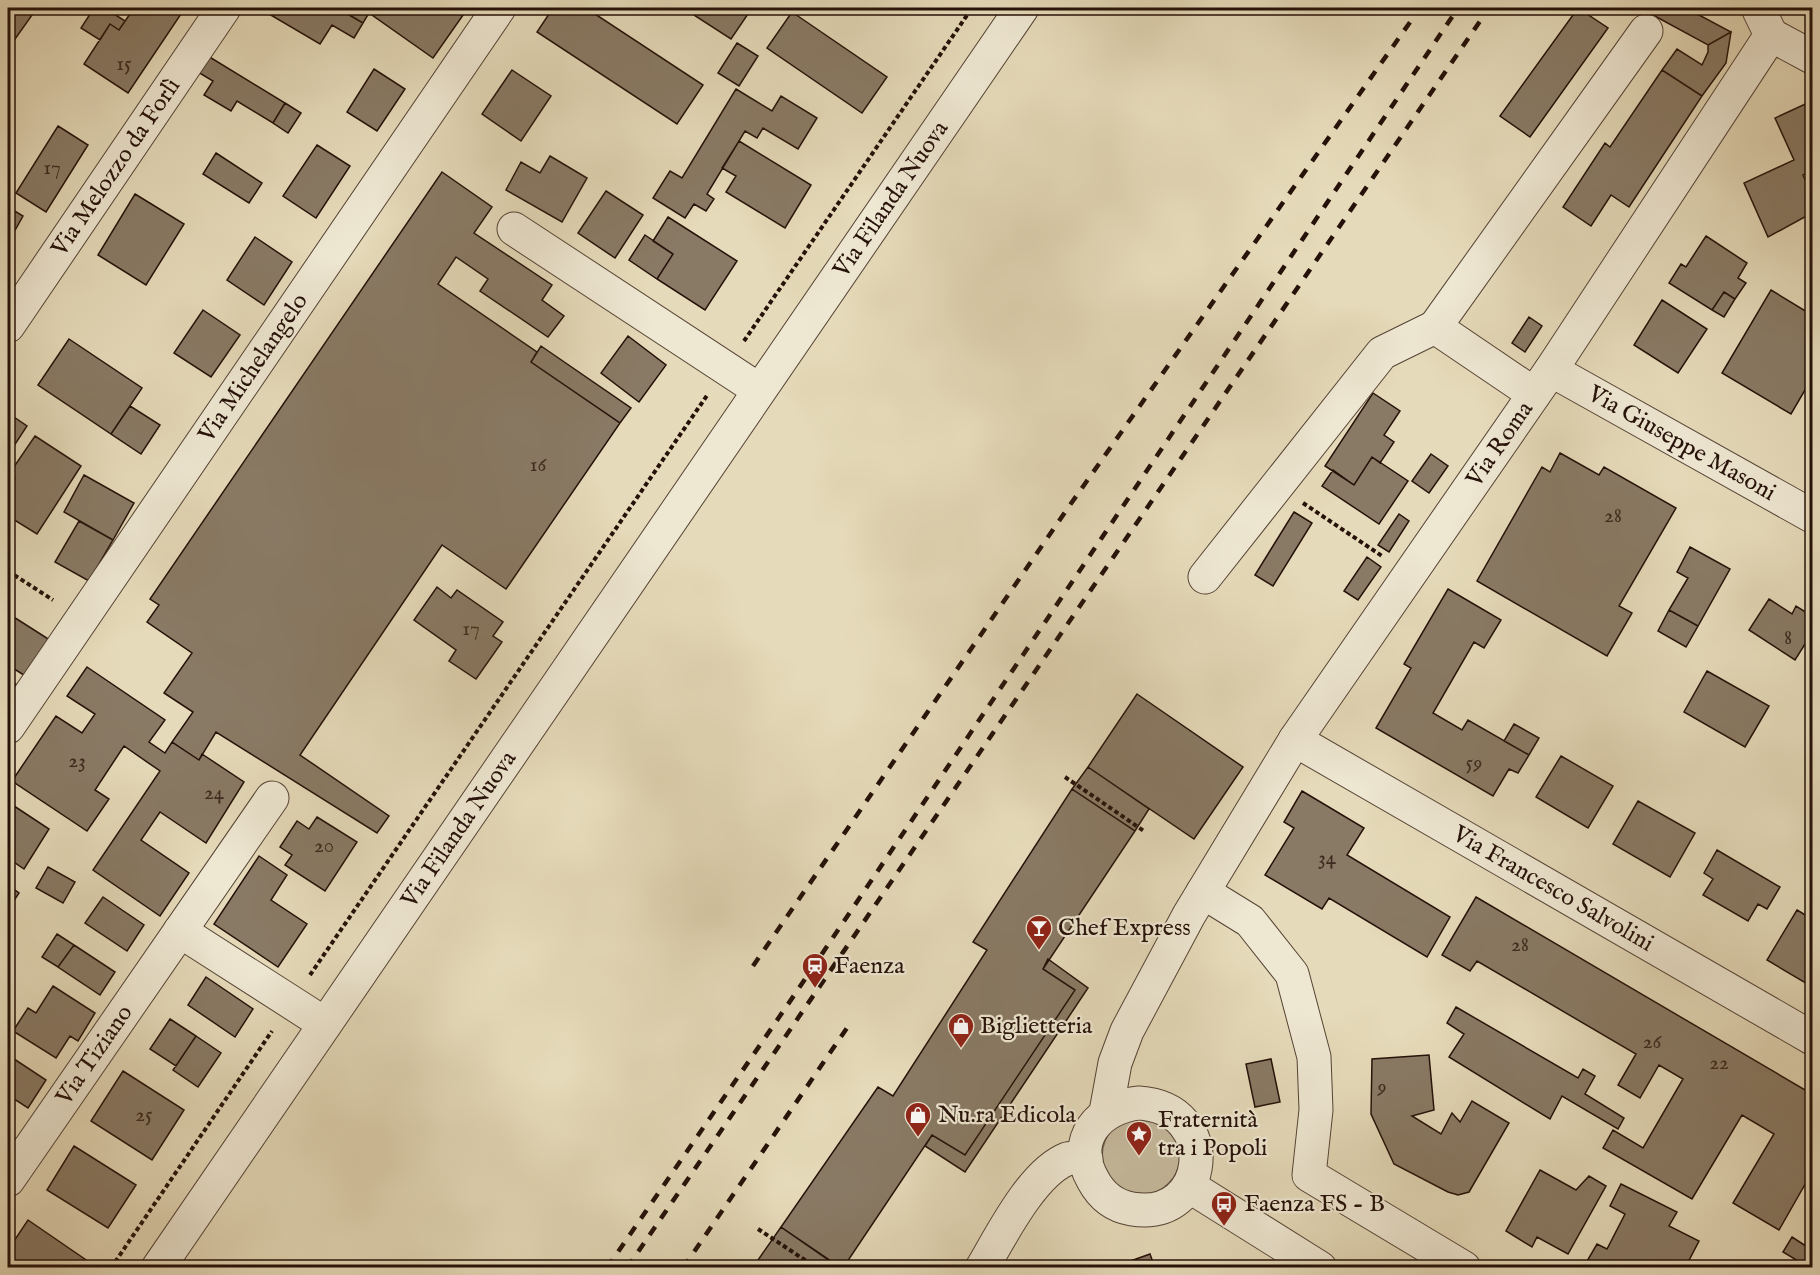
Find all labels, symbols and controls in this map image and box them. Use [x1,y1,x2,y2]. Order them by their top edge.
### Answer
house number: 15 [116,51,132,78]
street label: Via Melozzo da Forlì [44,72,187,263]
street label: Via Filanda Nuova [826,114,956,285]
house number: 17 [43,155,61,182]
street label: Via Michelangelo [191,287,315,449]
street label: Via Giuseppe Masoni [1581,378,1781,508]
street label: Via Roma [1459,395,1541,494]
house number: 16 [530,452,547,479]
house number: 28 [1604,503,1622,530]
house number: 17 [462,616,480,643]
house number: 8 [1784,625,1792,652]
street label: Via Filanda Nuova [394,744,524,915]
house number: 23 [68,748,86,775]
house number: 59 [1466,750,1482,777]
house number: 24 [204,780,225,807]
street label: Via Francesco Salvolini [1446,818,1659,959]
house number: 20 [314,833,334,860]
house number: 34 [1318,845,1337,872]
bar icon: Chef Express [1024,913,1054,951]
place label: Chef Express [1058,913,1191,944]
house number: 28 [1511,932,1529,959]
station icon: Faenza [800,951,830,989]
place label: Faenza [834,951,905,982]
street label: Via Tiziano [48,999,140,1112]
shop icon: Biglietteria [946,1011,976,1049]
place label: Biglietteria [980,1011,1093,1042]
house number: 26 [1643,1029,1662,1056]
house number: 22 [1709,1050,1729,1077]
house number: 9 [1376,1074,1387,1101]
shop icon: Nu.ra Edicola [903,1100,933,1138]
place label: Nu.ra Edicola [938,1100,1077,1131]
house number: 25 [135,1102,153,1129]
place label: Fraternità tra i Popoli [1158,1105,1268,1164]
place icon: Fraternità tra i Popoli [1124,1119,1154,1157]
bus stop icon: Faenza FS - B [1209,1189,1239,1227]
place label: Faenza FS - B [1244,1189,1385,1220]

